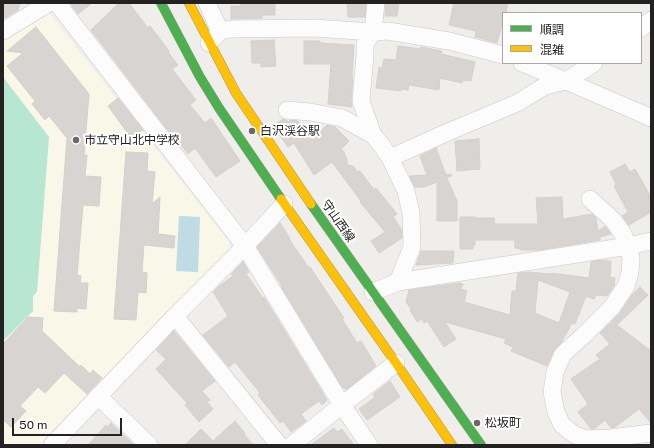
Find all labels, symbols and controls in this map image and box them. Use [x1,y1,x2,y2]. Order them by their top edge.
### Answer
legend [502,12,642,64]
text: 順調 [540,23,564,37]
text: 混雑 [540,43,564,57]
place label: 白沢渓谷駅 [260,124,320,138]
marker: 白沢渓谷駅 [247,126,257,136]
place label: 市立守山北中学校 [84,133,180,147]
marker: 市立守山北中学校 [71,135,81,145]
street label: 守山西線 [318,197,358,245]
scale bar [14,410,124,436]
place label: 松坂町 [485,416,521,430]
text: 50 m [19,418,47,432]
marker: 松坂町 [472,418,482,428]

